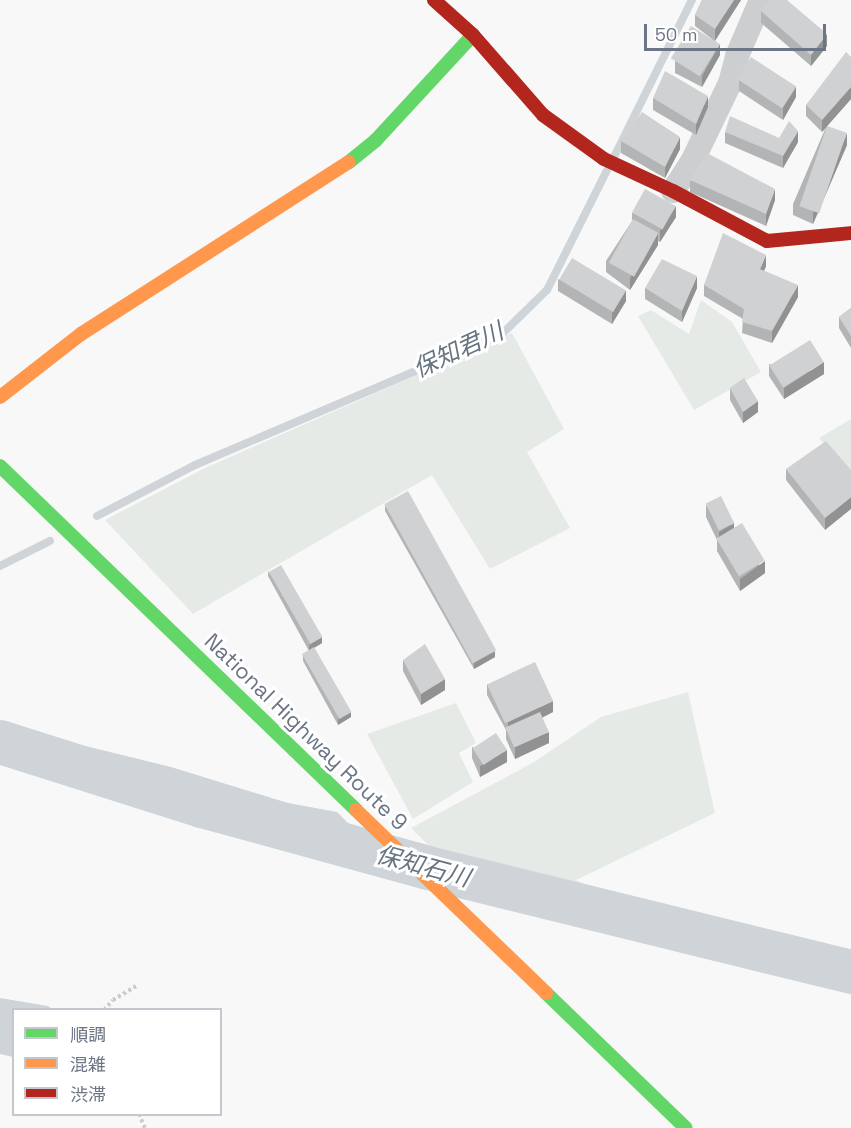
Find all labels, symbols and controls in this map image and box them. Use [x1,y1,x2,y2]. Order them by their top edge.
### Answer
scale bar [647,12,828,50]
text: 50 m [655,23,697,46]
water label: 保知君川 [408,317,508,383]
street label: National Highway Route 9 [199,628,413,836]
water label: 保知石川 [373,840,473,892]
legend [12,1008,222,1116]
text: 順調 [70,1023,106,1046]
text: 混雑 [70,1053,106,1076]
text: 渋滞 [70,1083,106,1106]

